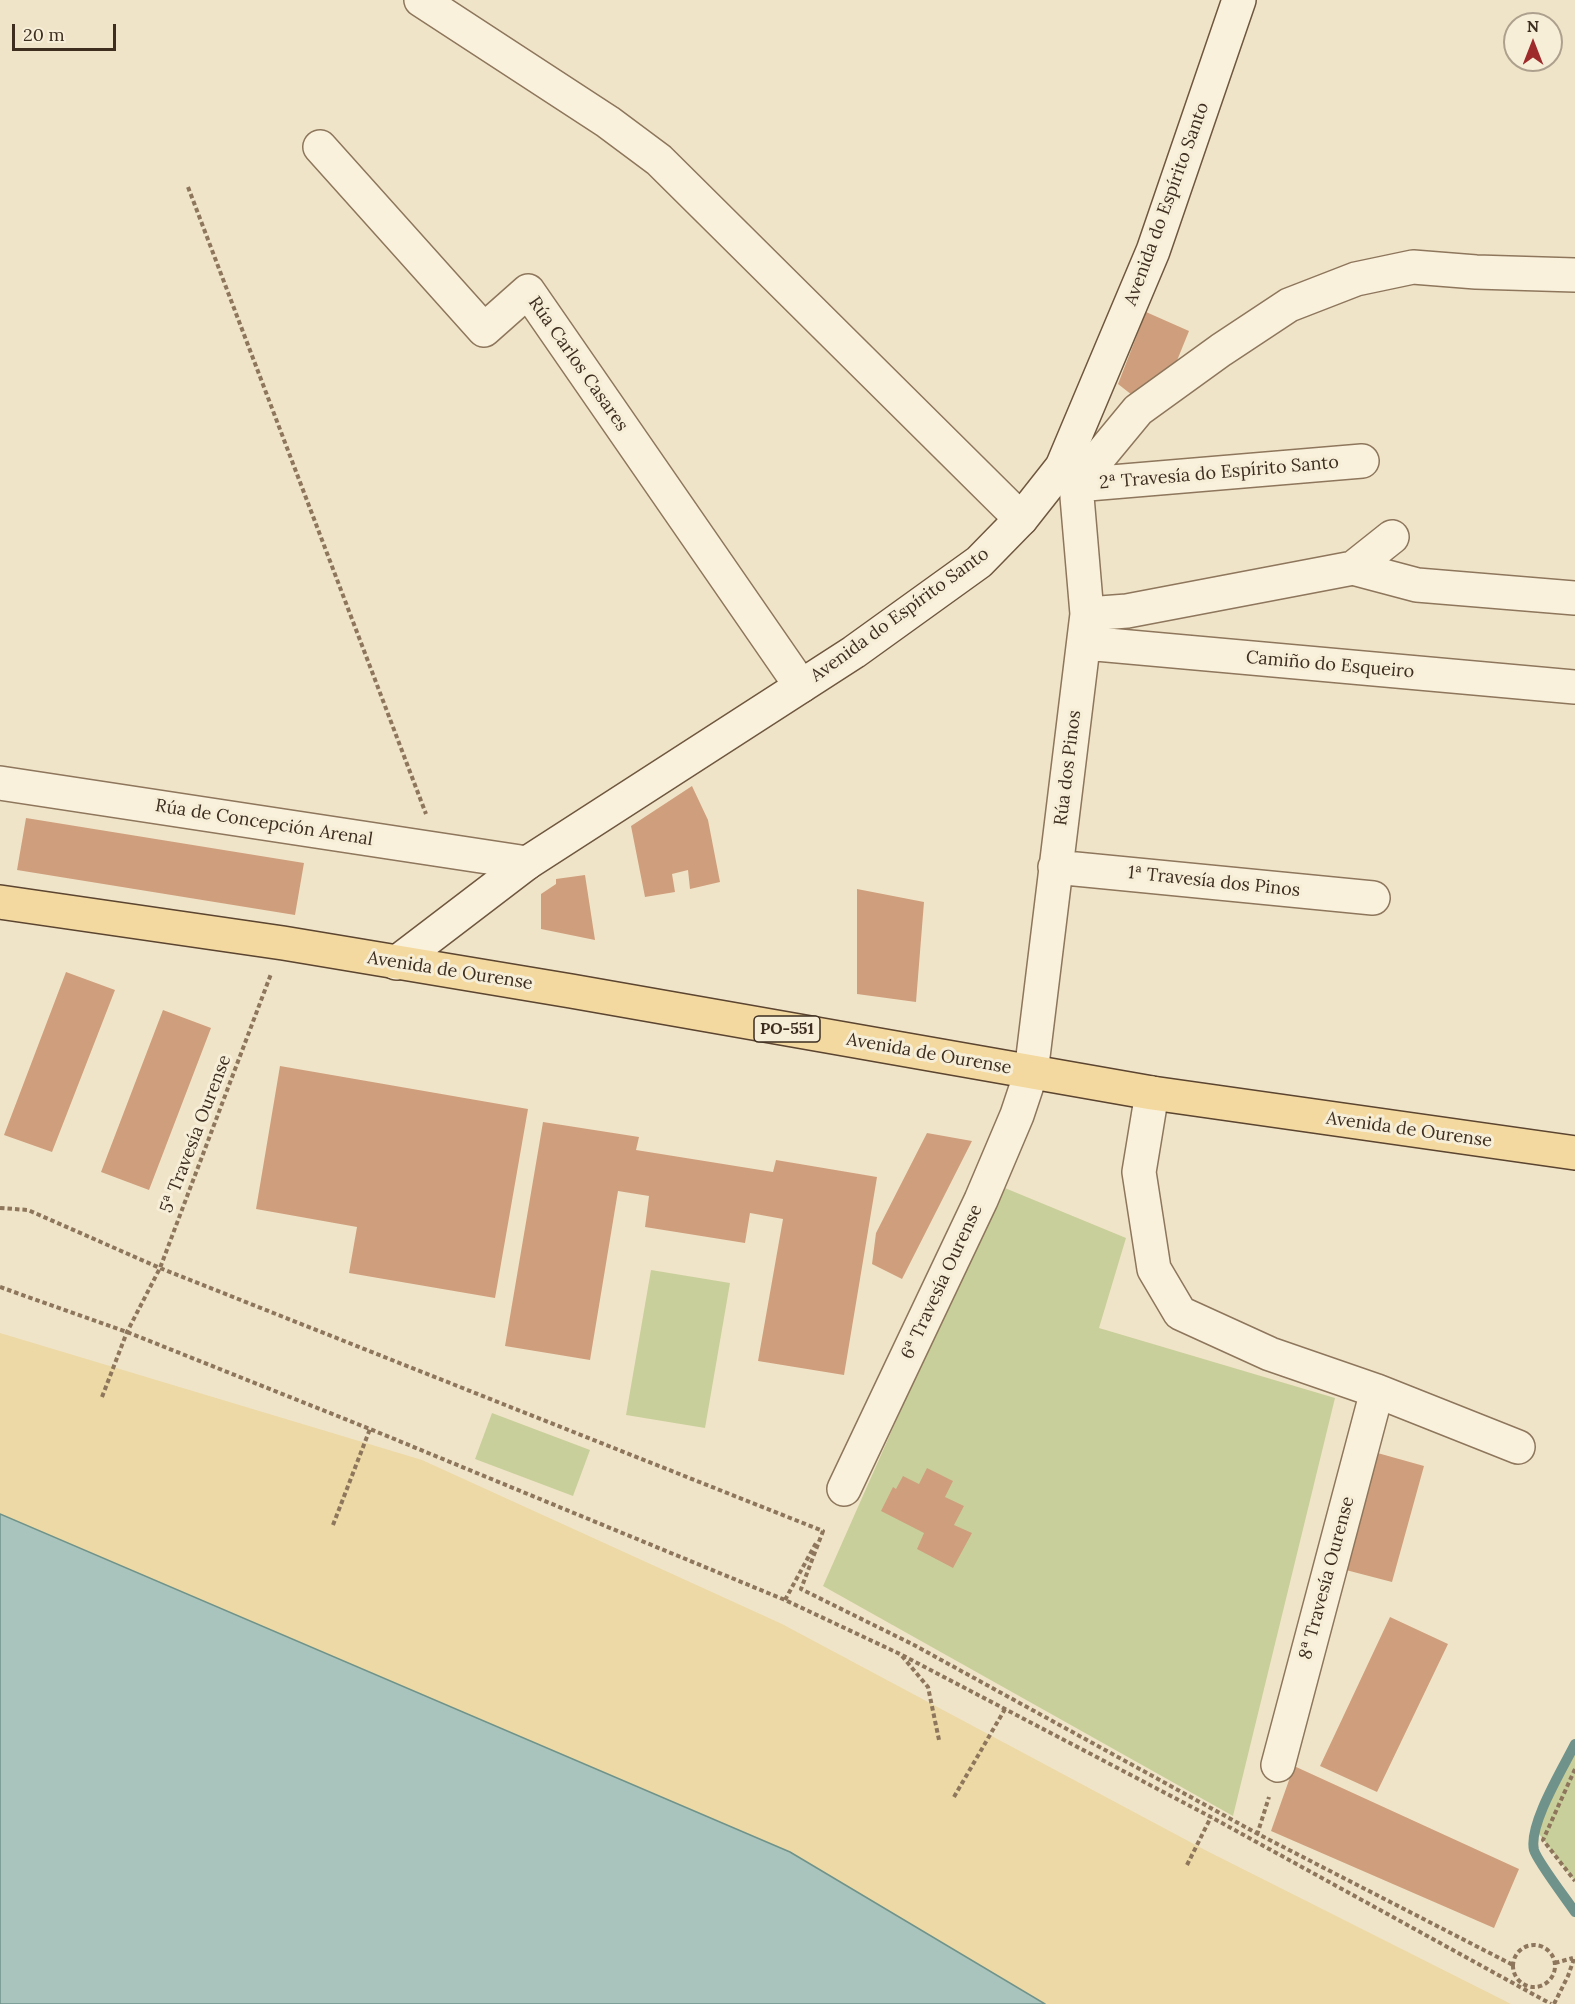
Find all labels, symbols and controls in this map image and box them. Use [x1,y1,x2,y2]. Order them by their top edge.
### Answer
scale bar [15,12,118,50]
north arrow [1503,12,1563,72]
text: N [1527,16,1539,36]
text: 20 m [23,23,65,46]
street label: Avenida do Espírito Santo [1120,99,1214,309]
street label: Rúa Carlos Casares [523,293,633,435]
street label: 2ª Travesía do Espírito Santo [1098,452,1340,494]
street label: Avenida do Espírito Santo [807,543,993,687]
street label: Camiño do Esqueiro [1245,647,1415,683]
street label: Rúa dos Pinos [1050,709,1086,827]
street label: Rúa de Concepción Arenal [154,795,374,851]
street label: 1ª Travesía dos Pinos [1127,862,1301,902]
street label: Avenida de Ourense [366,947,534,995]
road number: PO-551 [754,1016,820,1042]
street label: Avenida de Ourense [845,1029,1013,1079]
street label: 5ª Travesía Ourense [156,1052,236,1216]
street label: Avenida de Ourense [1325,1108,1493,1152]
street label: 6ª Travesía Ourense [897,1201,987,1363]
street label: 8ª Travesía Ourense [1295,1494,1359,1662]

